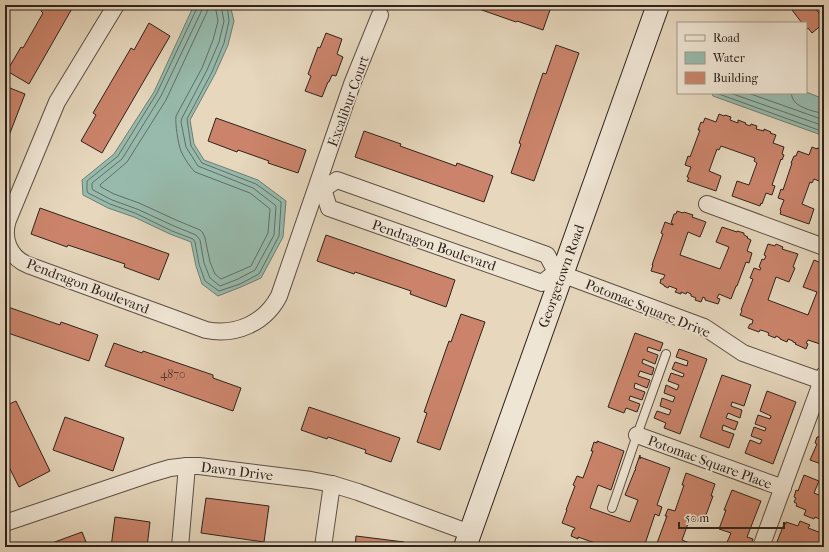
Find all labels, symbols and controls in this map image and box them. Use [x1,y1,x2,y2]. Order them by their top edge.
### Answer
legend [677,22,807,94]
text: Road [713,31,740,45]
text: Water [712,51,746,65]
street label: Excalibur Court [324,53,373,149]
text: Building [713,71,758,85]
street label: Pendragon Boulevard [370,216,498,275]
street label: Georgetown Road [535,222,588,330]
street label: Pendragon Boulevard [24,255,152,318]
street label: Potomac Square Drive [583,276,713,341]
house number: 4870 [160,367,186,381]
street label: Potomac Square Place [645,432,774,493]
street label: Dawn Drive [200,459,274,484]
scale bar [679,504,784,530]
text: 50 m [685,511,709,525]

